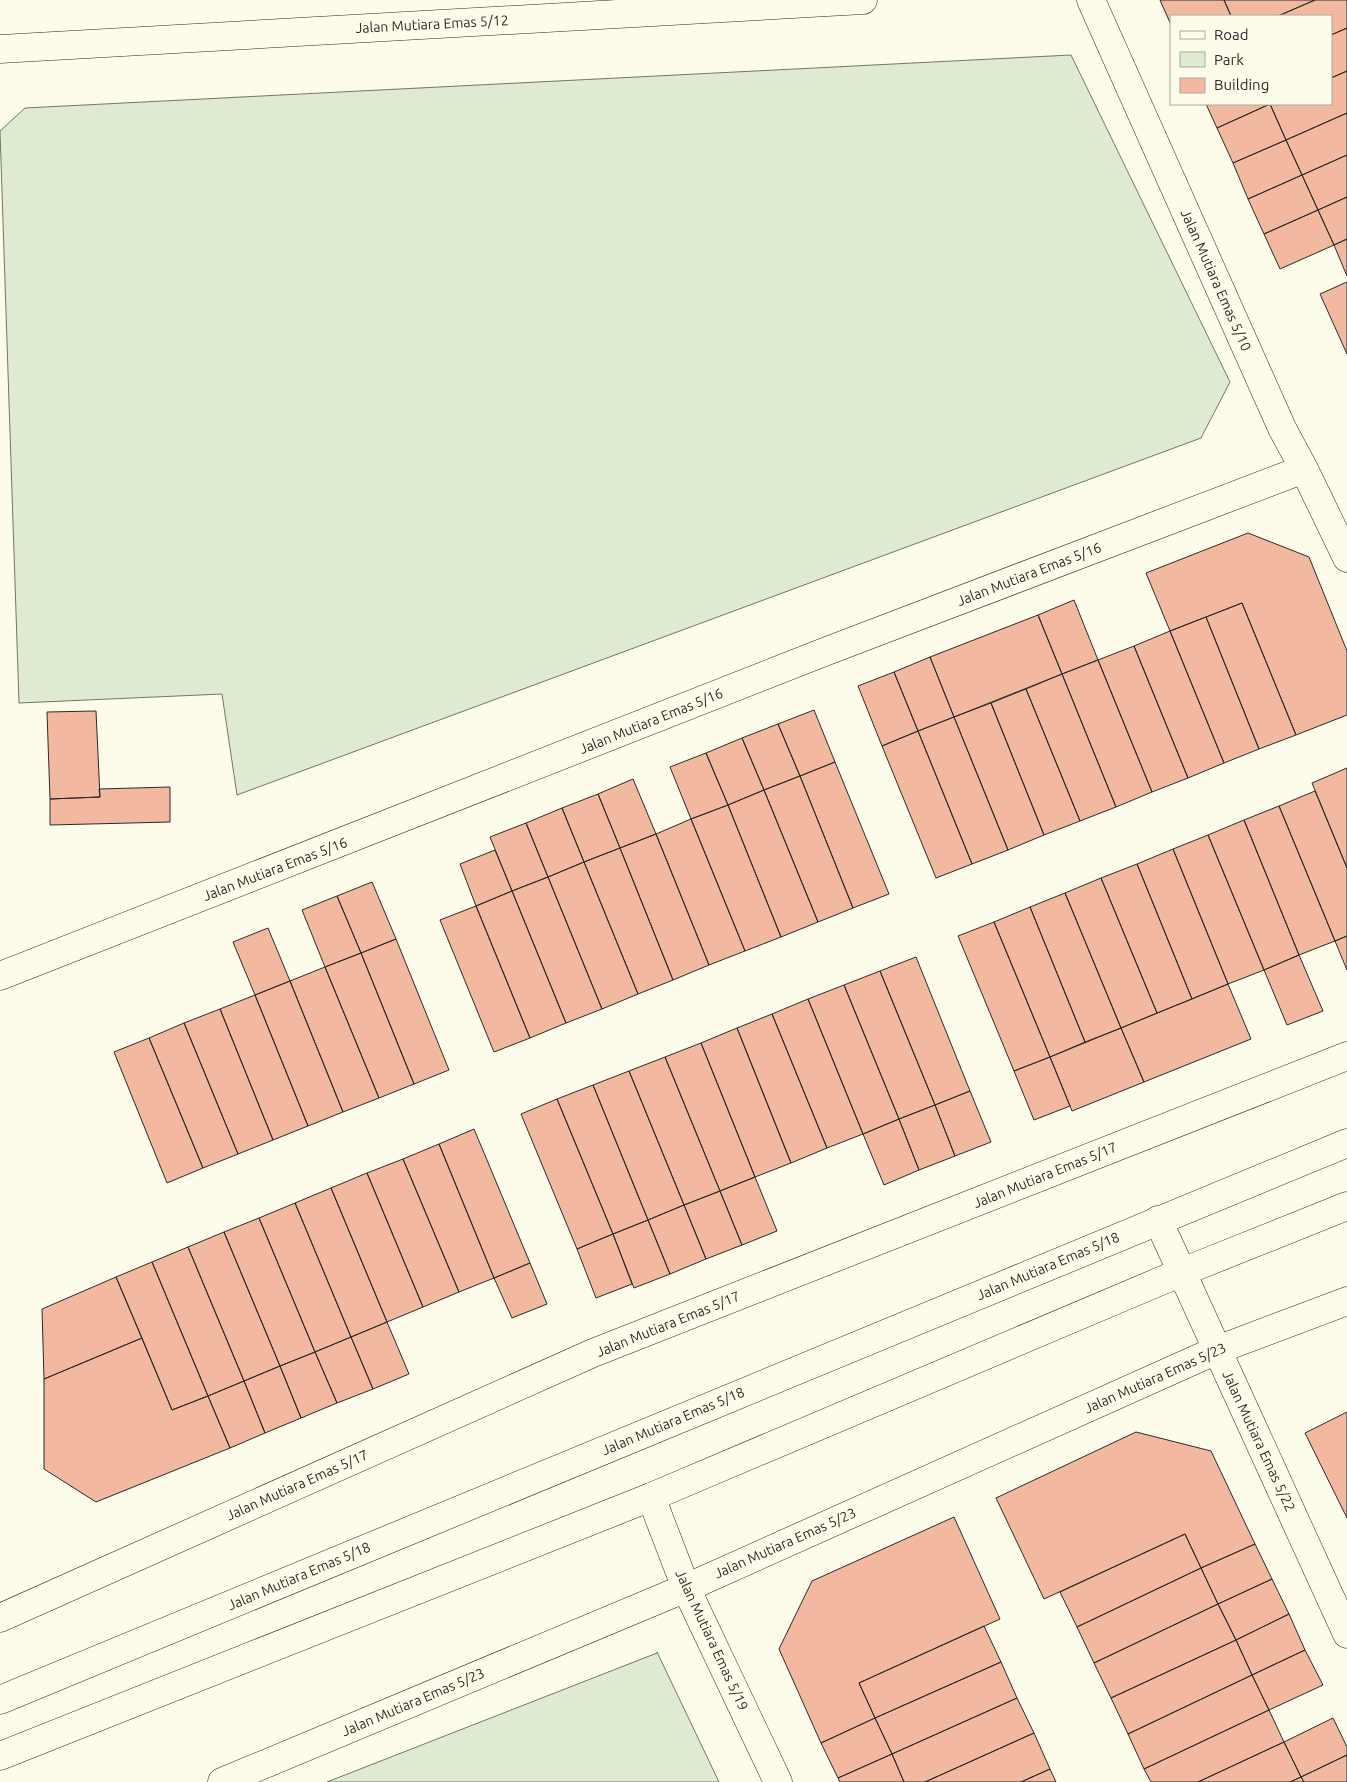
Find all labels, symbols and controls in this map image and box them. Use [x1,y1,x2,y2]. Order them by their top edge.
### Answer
street label: Jalan Mutiara Emas 5/12 [355,12,509,36]
legend [1170,15,1332,105]
text: Road [1214,26,1249,43]
text: Park [1214,51,1244,68]
text: Building [1214,76,1269,93]
street label: Jalan Mutiara Emas 5/10 [1177,207,1255,353]
street label: Jalan Mutiara Emas 5/16 [955,539,1104,609]
street label: Jalan Mutiara Emas 5/16 [577,685,725,757]
street label: Jalan Mutiara Emas 5/16 [201,834,350,904]
street label: Jalan Mutiara Emas 5/17 [971,1139,1119,1211]
street label: Jalan Mutiara Emas 5/18 [974,1229,1122,1303]
street label: Jalan Mutiara Emas 5/17 [594,1288,742,1360]
street label: Jalan Mutiara Emas 5/23 [1082,1339,1228,1417]
street label: Jalan Mutiara Emas 5/22 [1219,1368,1299,1514]
street label: Jalan Mutiara Emas 5/18 [599,1384,747,1458]
street label: Jalan Mutiara Emas 5/17 [224,1446,370,1524]
street label: Jalan Mutiara Emas 5/23 [712,1504,858,1582]
street label: Jalan Mutiara Emas 5/18 [225,1539,373,1613]
street label: Jalan Mutiara Emas 5/19 [672,1567,752,1713]
street label: Jalan Mutiara Emas 5/23 [339,1665,487,1739]

